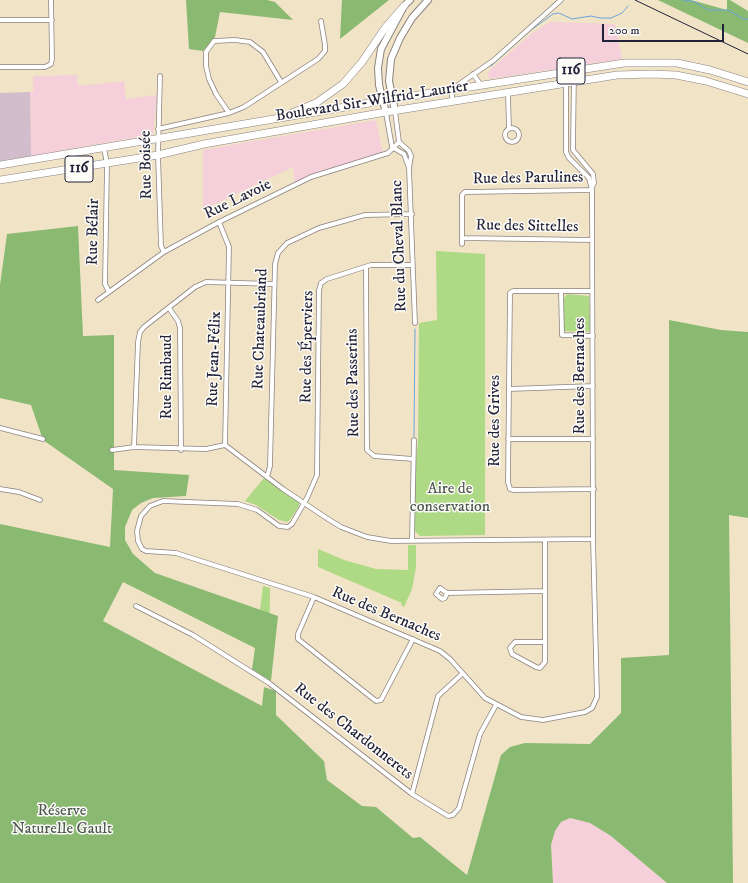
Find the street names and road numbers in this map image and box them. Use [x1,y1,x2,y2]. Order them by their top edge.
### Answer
road number: 116 [557,58,585,84]
street label: Boulevard Sir-Wilfrid-Laurier [274,77,470,127]
street label: Rue Boisée [137,130,157,200]
road number: 116 [65,156,93,182]
street label: Rue des Parulines [472,168,584,190]
street label: Rue Lavoie [201,176,275,224]
street label: Rue du Cheval Blanc [388,180,412,312]
street label: Rue Bélair [84,198,104,266]
street label: Rue des Sittelles [476,217,578,237]
street label: Rue Chateaubriand [249,268,273,390]
street label: Rue des Éperviers [297,290,319,404]
street label: Rue Jean-Félix [204,311,226,407]
street label: Rue des Bernaches [571,318,591,434]
street label: Rue des Passerins [343,328,365,438]
street label: Rue Rimbaud [158,334,178,420]
street label: Rue des Grives [486,375,506,467]
street label: Rue des Bernaches [328,583,444,647]
street label: Rue des Chardonnerets [290,680,416,784]

